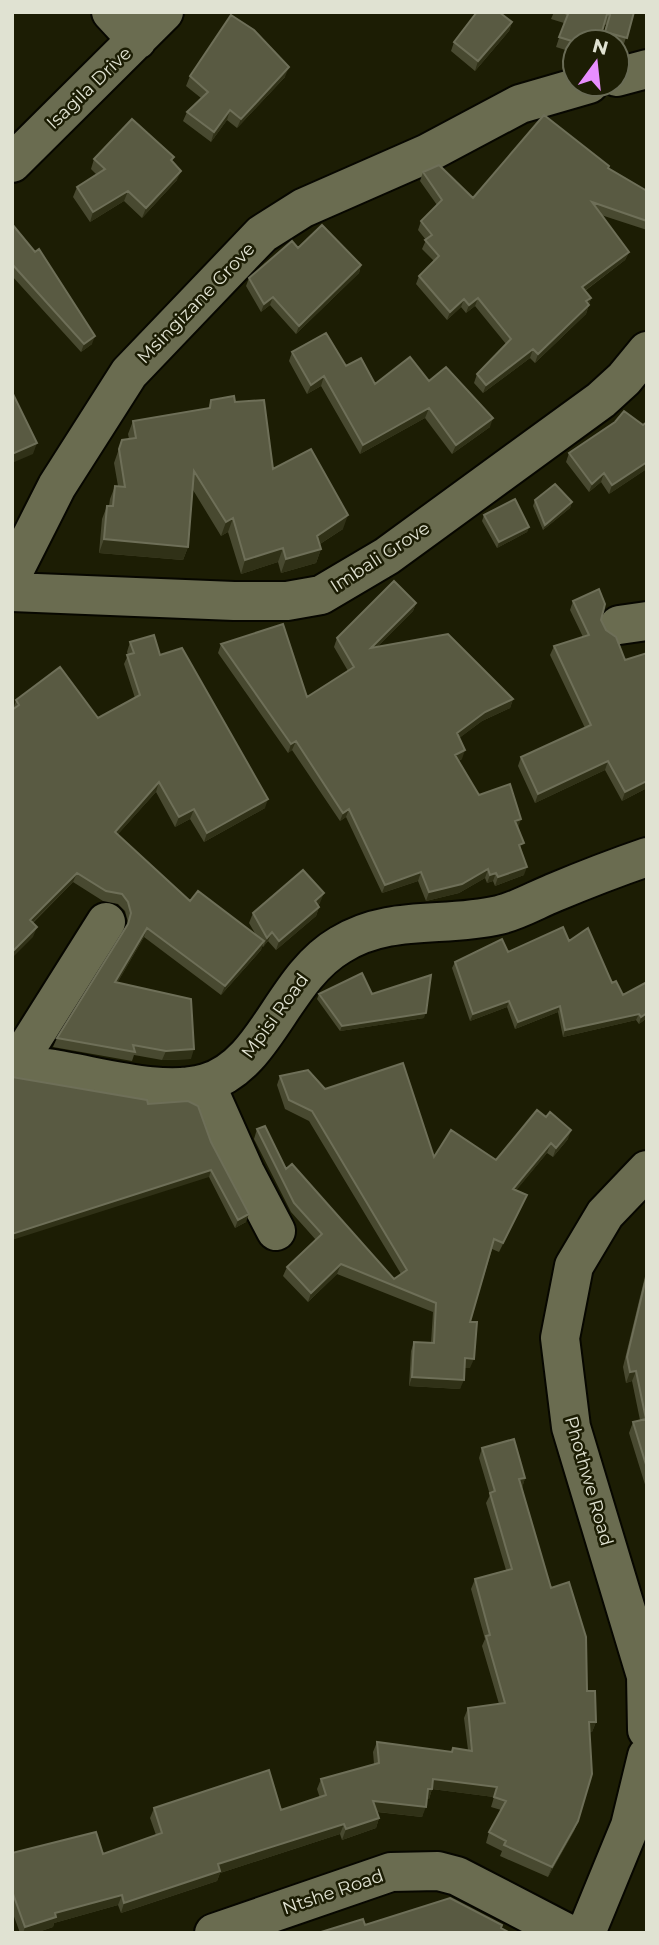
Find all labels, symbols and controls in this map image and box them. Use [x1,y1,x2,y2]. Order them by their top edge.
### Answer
north arrow [561,28,631,98]
text: N [590,34,611,60]
street label: Isagila Drive [42,42,136,134]
street label: Msingizane Grove [133,238,260,368]
street label: Imbali Grove [326,517,434,597]
street label: Mpisi Road [237,969,313,1063]
street label: Phothwe Road [560,1414,618,1548]
street label: Ntshe Road [280,1864,386,1920]

